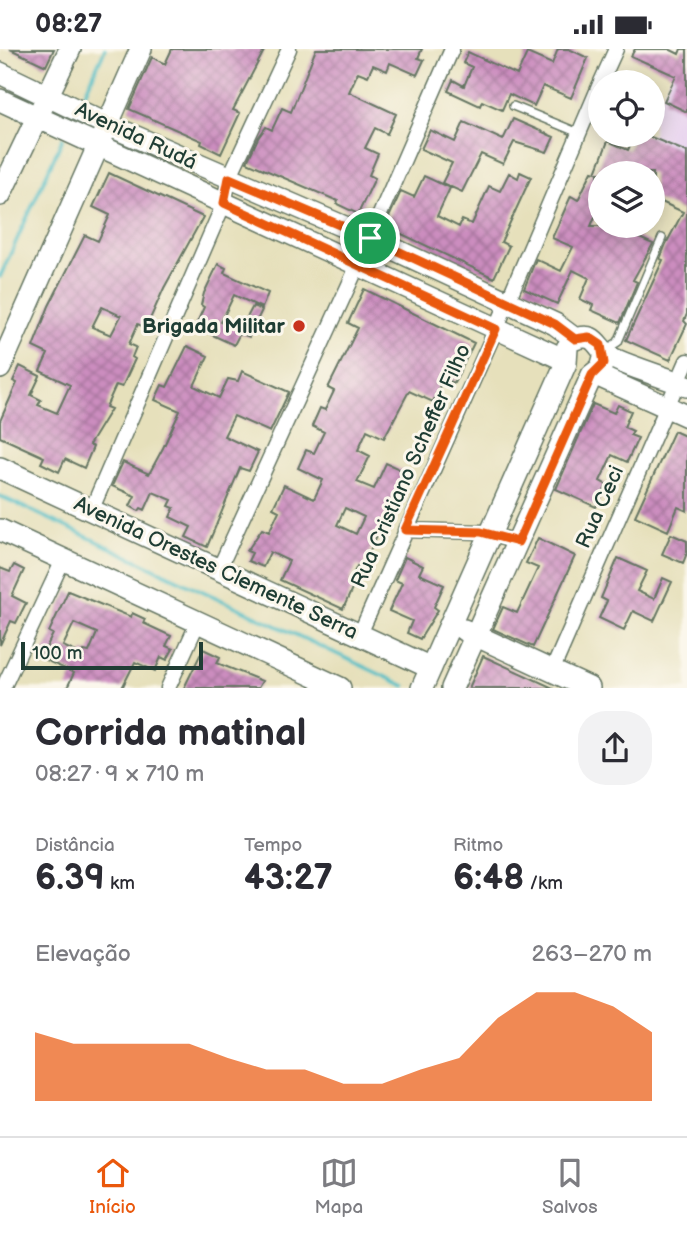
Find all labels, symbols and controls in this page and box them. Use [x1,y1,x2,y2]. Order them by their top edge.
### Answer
text: 08:27 [35,9,102,40]
map controls [588,70,665,238]
button: locate [588,70,665,147]
street label: Avenida Rudá [71,97,201,175]
button: layers [588,161,665,238]
pin [340,208,400,268]
icon: arrive [351,219,389,257]
place label: Brigada Militar [142,314,286,339]
marker: Brigada Militar [291,318,307,334]
street label: Rua Cristiano Scheffer Filho [346,340,476,592]
street label: Rua Ceci [571,462,629,552]
street label: Avenida Orestes Clemente Serra [70,491,362,645]
scale bar [21,639,203,671]
text: 100 m [32,642,83,665]
text: Corrida matinal [35,711,306,756]
button: share [578,711,652,785]
text: 08:27 · 9 × 710 m [35,760,204,788]
text: Distância [35,834,115,857]
text: Tempo [244,834,302,857]
text: Ritmo [453,834,503,857]
text: 6.39 [35,857,105,900]
text: 43:27 [244,857,333,900]
text: 6:48 [453,857,524,900]
text: km [105,872,135,895]
text: /km [524,872,563,895]
text: Elevação [35,940,131,968]
text: 263–270 m [531,940,652,968]
tab: Início [89,1154,136,1219]
tab: Mapa [314,1154,363,1219]
tab: Salvos [542,1154,598,1219]

